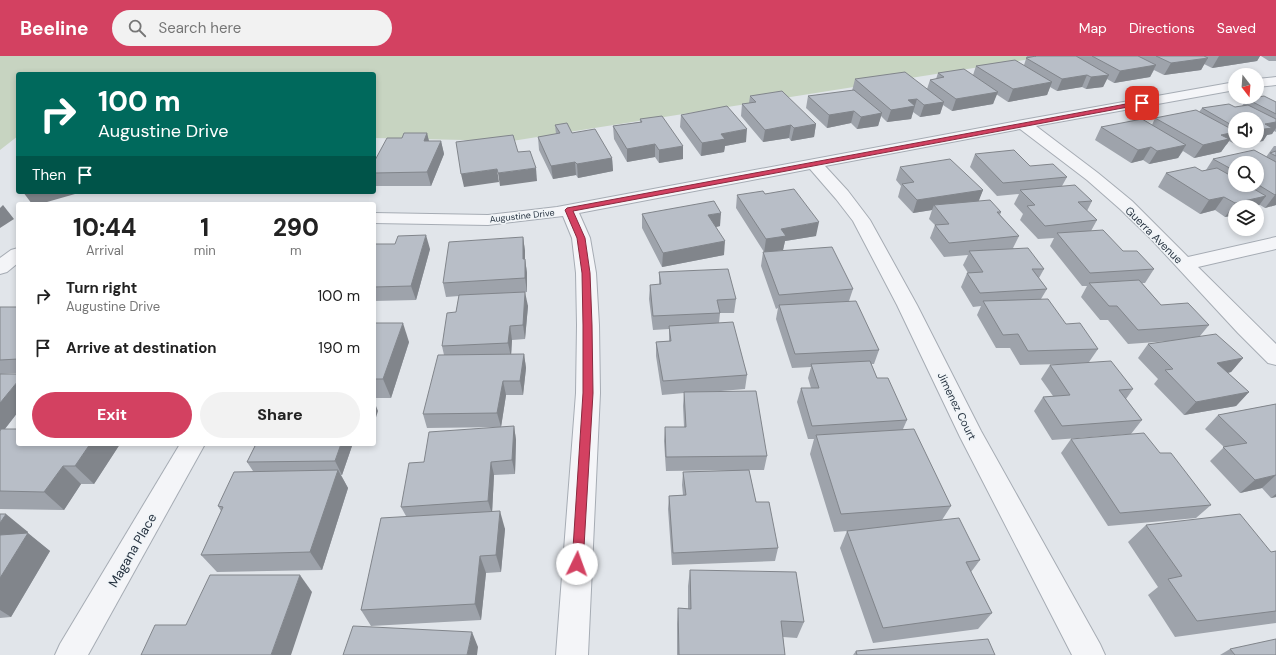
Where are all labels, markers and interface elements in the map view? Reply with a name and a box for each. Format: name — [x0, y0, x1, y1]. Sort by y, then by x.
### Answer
search box — [112, 10, 392, 46]
text: Beeline — [20, 16, 88, 41]
icon: search — [126, 17, 148, 39]
text: Search here — [158, 18, 241, 38]
text: Map — [1079, 19, 1107, 37]
text: Directions — [1129, 19, 1195, 37]
text: Saved — [1217, 19, 1256, 37]
north arrow — [1228, 68, 1264, 104]
map controls — [1228, 68, 1264, 236]
text: 100 m — [98, 83, 181, 120]
pin — [1125, 86, 1159, 120]
icon: right — [32, 88, 84, 140]
icon: arrive — [1131, 92, 1153, 114]
button: sound — [1228, 112, 1264, 148]
text: Augustine Drive — [98, 119, 228, 143]
button: search — [1228, 156, 1264, 192]
icon: arrive — [74, 164, 96, 186]
text: Then — [32, 165, 66, 185]
button: layers — [1228, 200, 1264, 236]
street label: Guerra Avenue — [1122, 203, 1186, 267]
street label: Augustine Drive — [489, 207, 555, 225]
text: 10:44 — [73, 212, 137, 243]
text: 1 — [200, 212, 209, 243]
text: 290 — [273, 212, 319, 243]
text: Arrival — [86, 242, 124, 259]
text: min — [194, 242, 216, 259]
text: m — [290, 242, 302, 259]
text: Turn right — [66, 278, 137, 298]
icon: right — [32, 285, 54, 307]
text: 100 m — [317, 286, 360, 306]
text: Augustine Drive — [66, 298, 160, 315]
icon: arrive — [32, 337, 54, 359]
text: Arrive at destination — [66, 338, 217, 358]
text: 190 m — [318, 338, 360, 358]
street label: Jimenez Court — [935, 370, 979, 442]
button: Exit — [32, 392, 192, 438]
button: Share — [200, 392, 360, 438]
street label: Magana Place — [104, 510, 160, 590]
position arrow — [556, 543, 598, 585]

